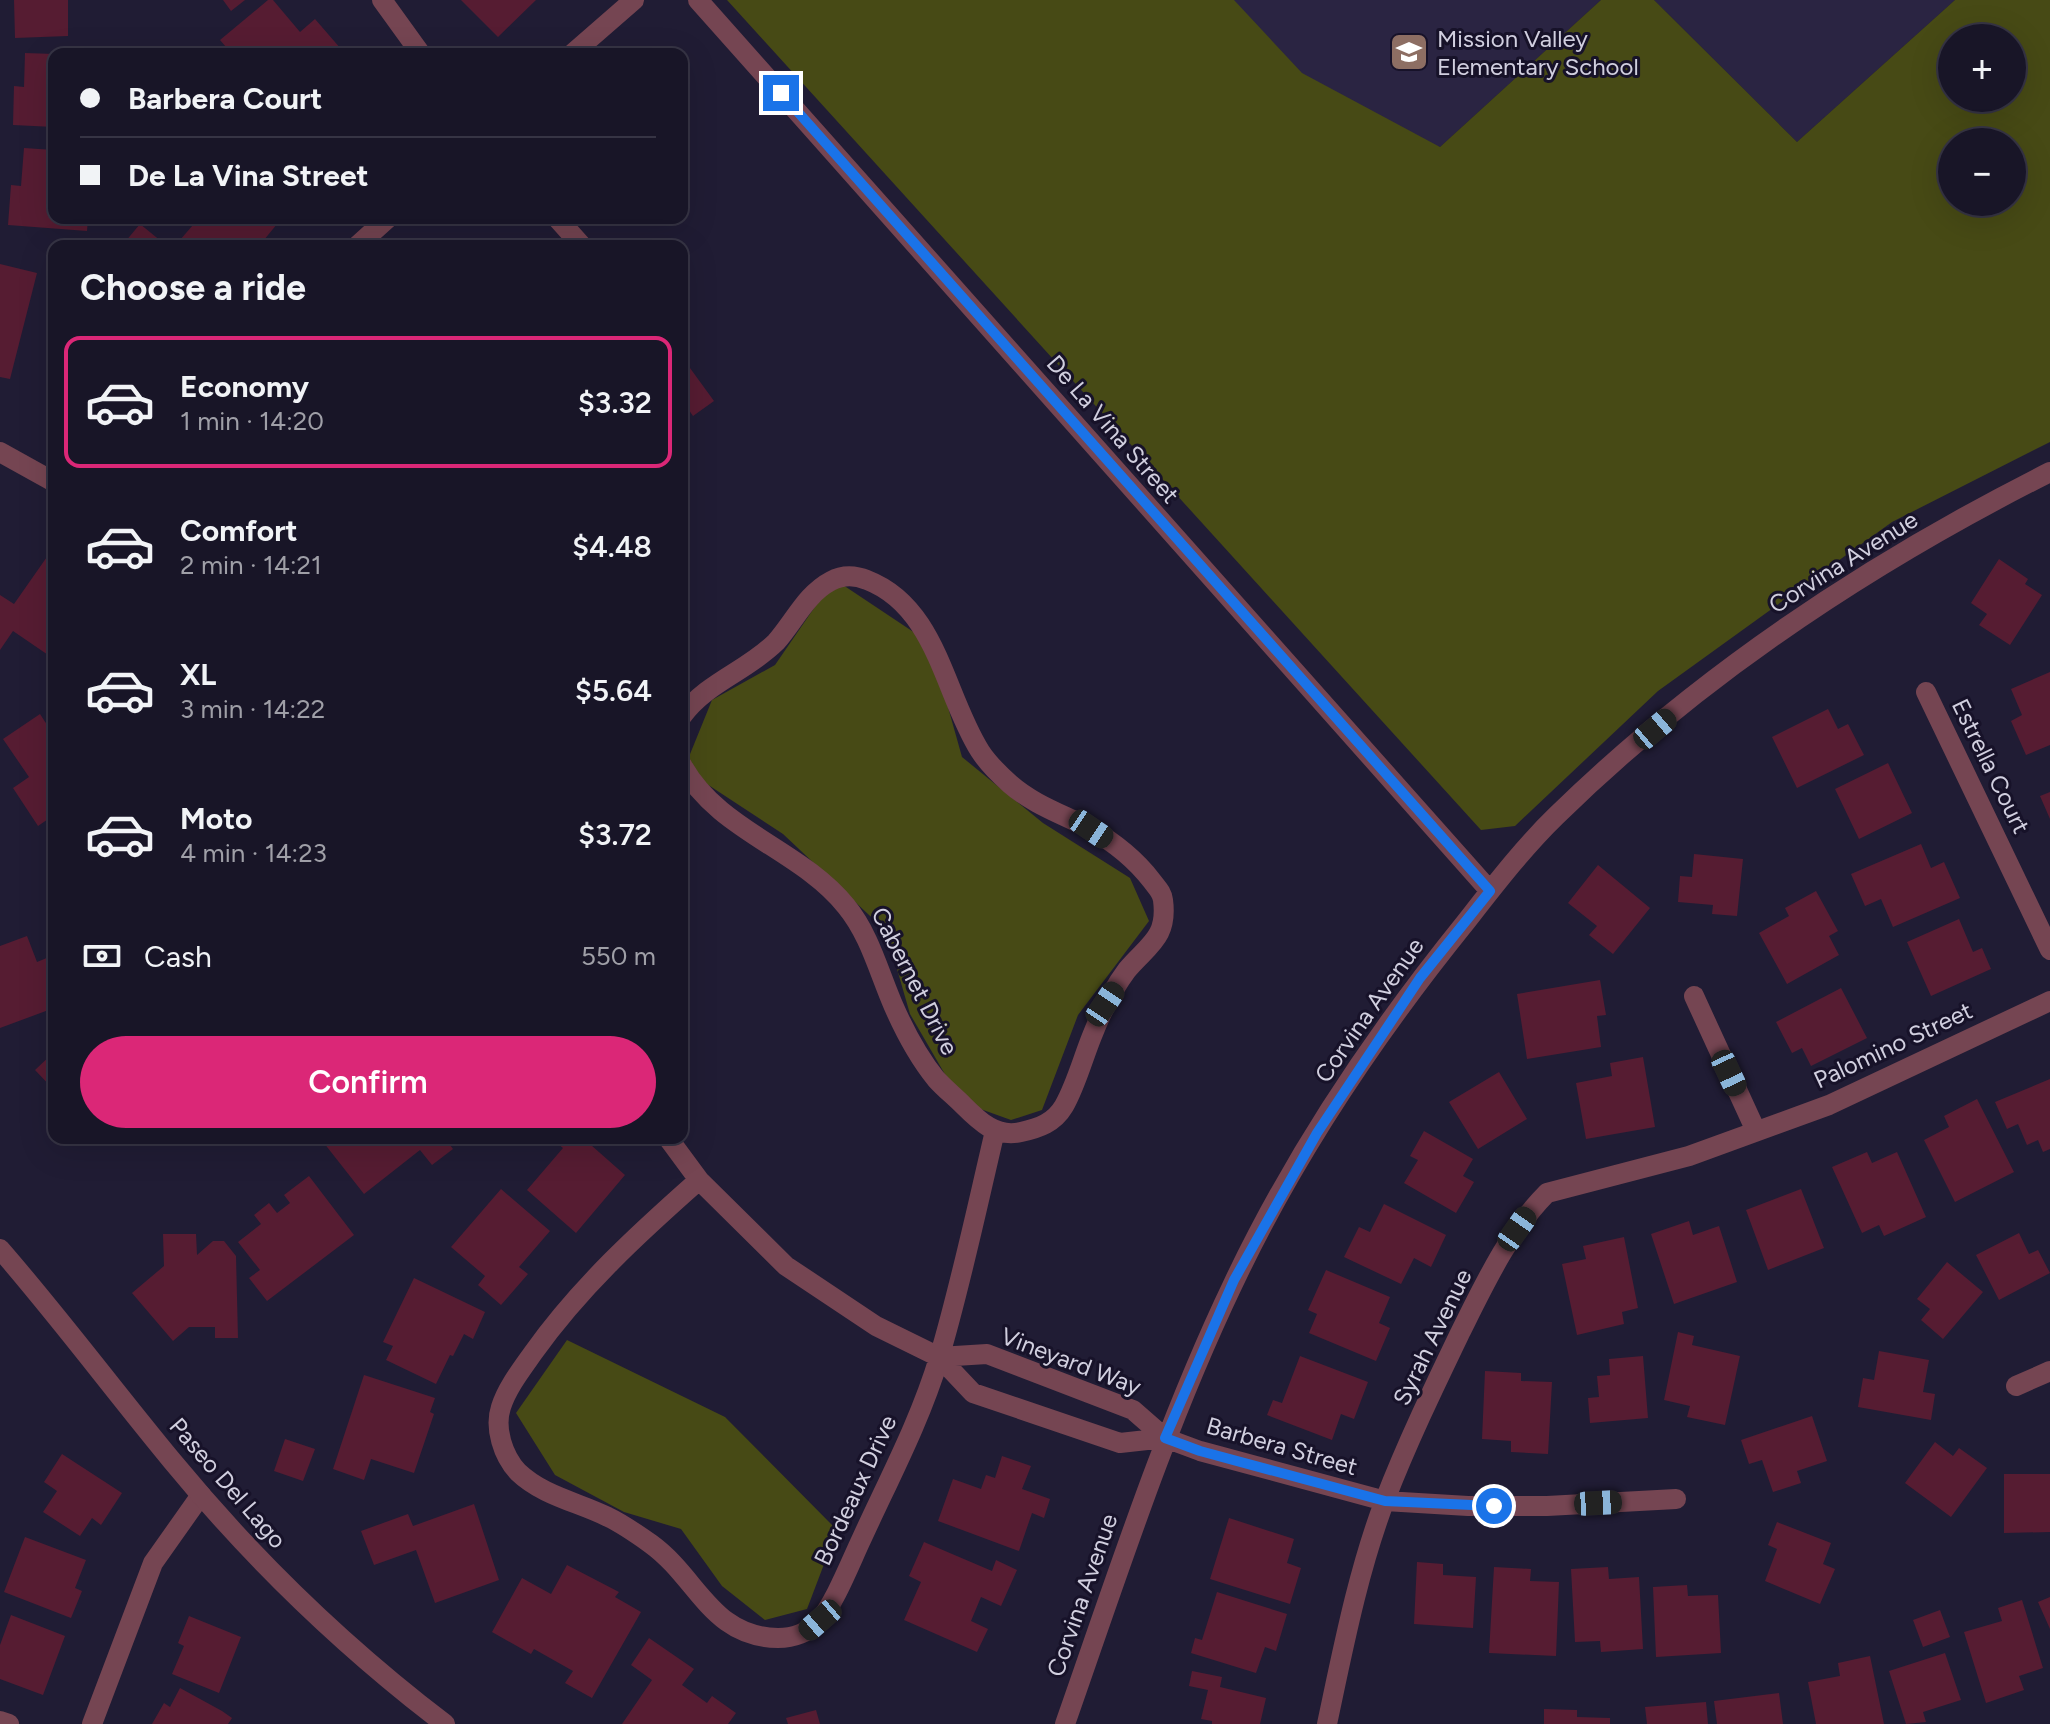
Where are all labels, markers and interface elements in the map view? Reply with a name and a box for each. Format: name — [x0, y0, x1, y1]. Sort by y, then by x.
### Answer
place label: Mission Valley Elementary School — [1437, 24, 1639, 81]
map controls — [1938, 24, 2026, 216]
button: + — [1938, 24, 2026, 112]
school or university icon: Mission Valley Elementary School — [1388, 31, 1430, 73]
route end — [763, 75, 799, 111]
text: Barbera Court — [128, 80, 322, 117]
button: − — [1938, 128, 2026, 216]
text: De La Vina Street — [128, 157, 369, 194]
text: Choose a ride — [80, 266, 306, 309]
street label: De La Vina Street — [1041, 349, 1185, 509]
icon: car — [84, 366, 156, 438]
text: Economy — [180, 368, 309, 405]
text: $3.32 — [578, 384, 652, 421]
text: 1 min · 14:20 — [180, 405, 324, 437]
street label: Corvina Avenue — [1763, 505, 1923, 619]
icon: car — [84, 510, 156, 582]
text: Comfort — [180, 512, 298, 549]
text: $4.48 — [572, 528, 652, 565]
text: 2 min · 14:21 — [180, 549, 322, 581]
icon: car — [84, 654, 156, 726]
text: XL — [180, 656, 216, 693]
text: $5.64 — [575, 672, 652, 709]
text: 3 min · 14:22 — [180, 693, 325, 725]
street label: Estrella Court — [1946, 694, 2036, 838]
car — [1629, 704, 1681, 754]
icon: car — [84, 798, 156, 870]
text: Moto — [180, 800, 252, 837]
car — [1064, 806, 1118, 852]
text: $3.72 — [578, 816, 652, 853]
text: 4 min · 14:23 — [180, 837, 327, 869]
street label: Cabernet Drive — [865, 902, 965, 1060]
street label: Corvina Avenue — [1308, 932, 1430, 1088]
icon: cash — [80, 934, 124, 978]
text: Cash — [144, 938, 212, 975]
text: 550 m — [581, 940, 656, 972]
car — [1082, 977, 1128, 1031]
street label: Palomino Street — [1809, 996, 1977, 1094]
button: Confirm — [80, 1036, 656, 1128]
car — [1708, 1046, 1750, 1100]
car — [1493, 1202, 1541, 1256]
street label: Syrah Avenue — [1386, 1264, 1478, 1410]
street label: Vineyard Way — [997, 1321, 1146, 1401]
street label: Bordeaux Drive — [808, 1410, 902, 1570]
street label: Barbera Street — [1203, 1411, 1361, 1481]
street label: Paseo Del Lago — [163, 1412, 293, 1554]
route start — [1476, 1488, 1512, 1524]
car — [1573, 1490, 1623, 1516]
street label: Corvina Avenue — [1041, 1510, 1123, 1680]
car — [794, 1595, 846, 1645]

